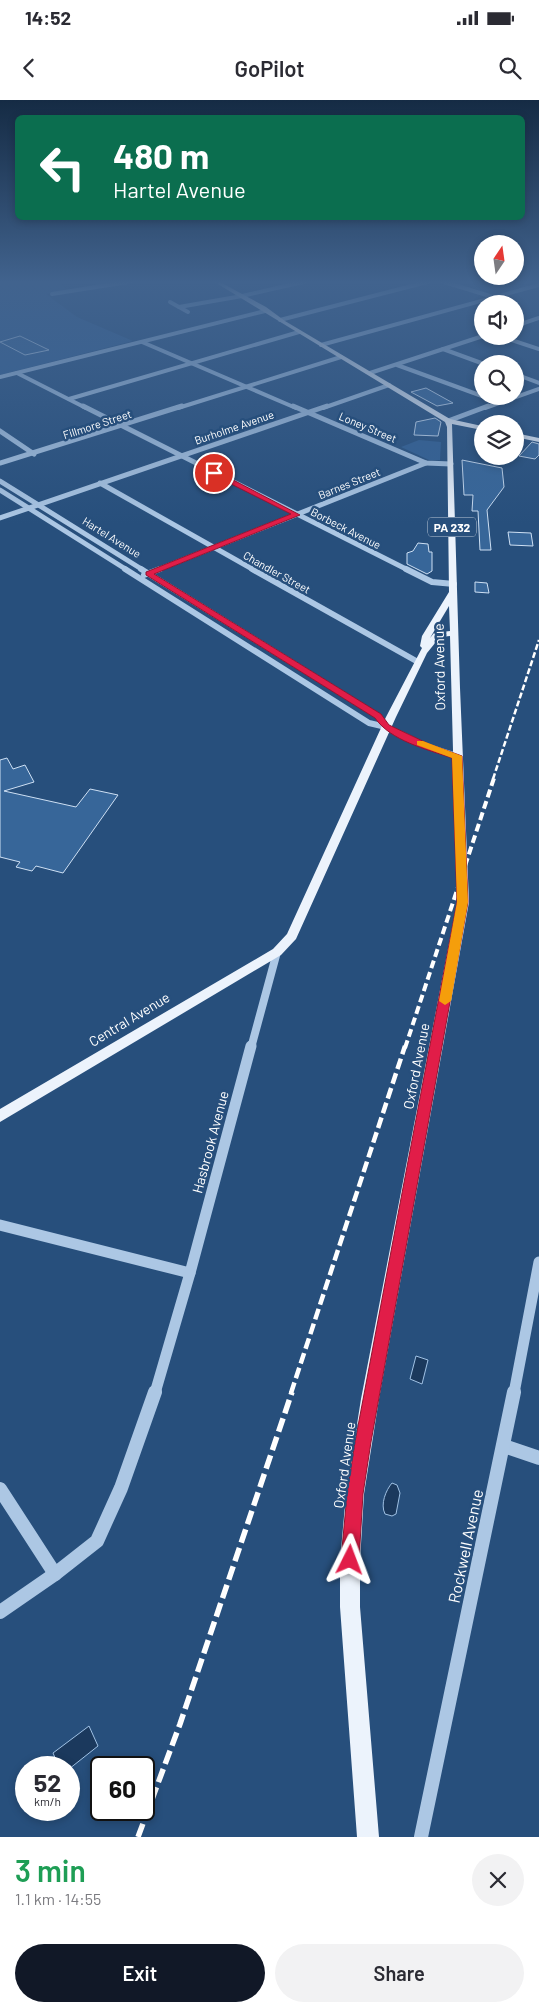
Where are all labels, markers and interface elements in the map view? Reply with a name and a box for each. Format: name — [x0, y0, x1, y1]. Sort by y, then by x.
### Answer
text: 14:52 — [25, 6, 71, 29]
icon: back — [15, 54, 43, 82]
icon: search — [496, 54, 524, 82]
text: GoPilot — [235, 55, 304, 81]
text: 480 m — [113, 134, 209, 176]
icon: left — [30, 135, 95, 200]
text: Hartel Avenue — [113, 176, 246, 202]
north arrow — [474, 235, 524, 285]
map controls — [474, 235, 524, 465]
button: sound — [474, 295, 524, 345]
button: search — [474, 355, 524, 405]
street label: Fillmore Street — [61, 407, 133, 441]
street label: Burholme Avenue — [193, 407, 276, 447]
street label: Loney Street — [337, 409, 399, 445]
button: layers — [474, 415, 524, 465]
pin — [193, 452, 235, 494]
icon: arrive — [200, 459, 228, 487]
street label: Barnes Street — [316, 465, 382, 501]
street label: Borbeck Avenue — [309, 505, 383, 551]
street label: Hartel Avenue — [80, 514, 144, 560]
road number: PA 232 — [428, 518, 476, 537]
street label: Chandler Street — [241, 548, 313, 596]
street label: Oxford Avenue — [430, 623, 448, 711]
street label: Central Avenue — [85, 988, 173, 1050]
street label: Oxford Avenue — [399, 1022, 433, 1110]
street label: Hasbrook Avenue — [188, 1089, 232, 1195]
street label: Oxford Avenue — [330, 1421, 358, 1509]
street label: Rockwell Avenue — [444, 1487, 486, 1605]
position arrow — [323, 1533, 375, 1585]
speed limit sign: 60 — [90, 1756, 155, 1821]
text: 52 — [34, 1767, 61, 1797]
text: km/h — [34, 1794, 61, 1808]
text: 3 min — [15, 1852, 86, 1888]
button: close — [472, 1854, 524, 1906]
text: 1.1 km · 14:55 — [15, 1889, 101, 1908]
button: Exit — [15, 1944, 265, 2002]
button: Share — [275, 1944, 524, 2002]

